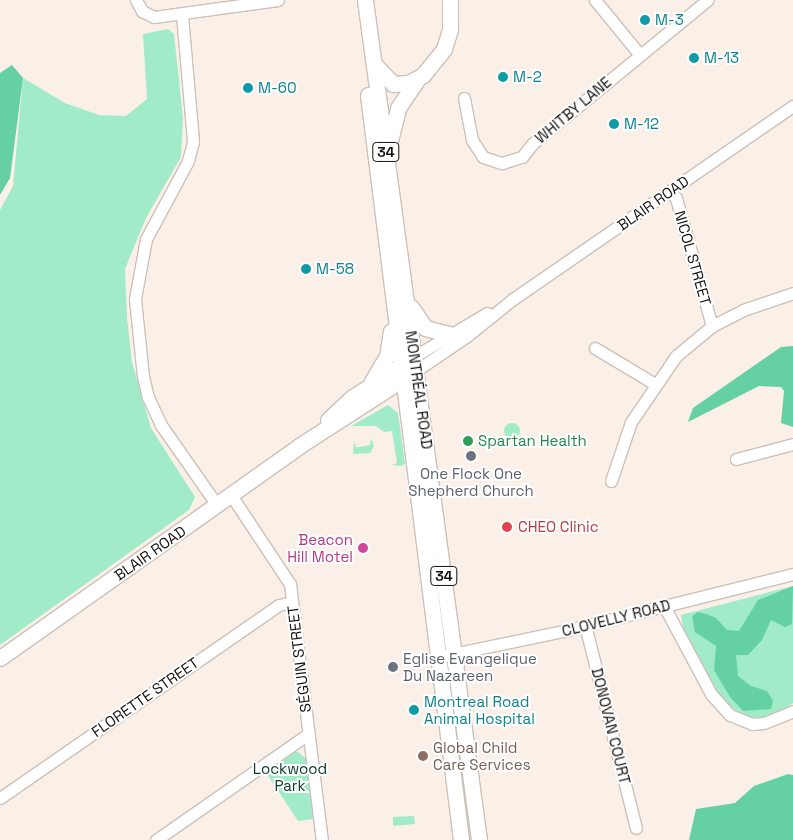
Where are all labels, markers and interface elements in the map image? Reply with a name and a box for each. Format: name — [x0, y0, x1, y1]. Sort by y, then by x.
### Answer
place label: M-3 — [655, 11, 684, 29]
marker: M-3 — [639, 14, 651, 26]
place label: M-13 — [704, 49, 739, 67]
marker: M-13 — [688, 52, 700, 64]
place label: M-2 — [513, 68, 542, 86]
marker: M-2 — [497, 71, 509, 83]
street label: WHITBY LANE — [531, 73, 615, 147]
place label: M-60 — [258, 79, 297, 97]
marker: M-60 — [242, 82, 254, 94]
place label: M-12 — [624, 115, 659, 133]
marker: M-12 — [608, 118, 620, 130]
road number: 34 — [372, 140, 400, 163]
street label: BLAIR ROAD — [614, 172, 692, 234]
street label: NICOL STREET — [671, 208, 715, 308]
place label: M-58 — [316, 260, 354, 278]
marker: M-58 — [300, 263, 312, 275]
street label: MONTRÉAL ROAD — [402, 329, 436, 451]
place label: Spartan Health — [478, 432, 587, 450]
marker: Spartan Health — [462, 435, 474, 447]
marker: One Flock One Shepherd Church — [465, 450, 477, 462]
place label: One Flock One Shepherd Church — [408, 464, 534, 499]
place label: CHEO Clinic — [518, 518, 599, 536]
marker: CHEO Clinic — [500, 520, 514, 534]
street label: BLAIR ROAD — [111, 522, 189, 584]
place label: Beacon Hill Motel — [287, 530, 353, 565]
marker: Beacon Hill Motel — [357, 542, 369, 554]
road number: 34 — [430, 564, 458, 588]
street label: CLOVELLY ROAD — [560, 596, 672, 640]
street label: SÉGUIN STREET — [284, 604, 314, 714]
place label: Eglise Evangelique Du Nazareen — [403, 649, 537, 684]
street label: FLORETTE STREET — [88, 653, 202, 741]
marker: Eglise Evangelique Du Nazareen — [387, 661, 399, 673]
street label: DONOVAN COURT — [588, 666, 634, 786]
place label: Montreal Road Animal Hospital — [424, 692, 535, 727]
marker: Montreal Road Animal Hospital — [408, 704, 420, 716]
place label: Global Child Care Services — [433, 738, 531, 773]
marker: Global Child Care Services — [417, 750, 429, 762]
park label: Lockwood Park — [253, 759, 327, 794]

